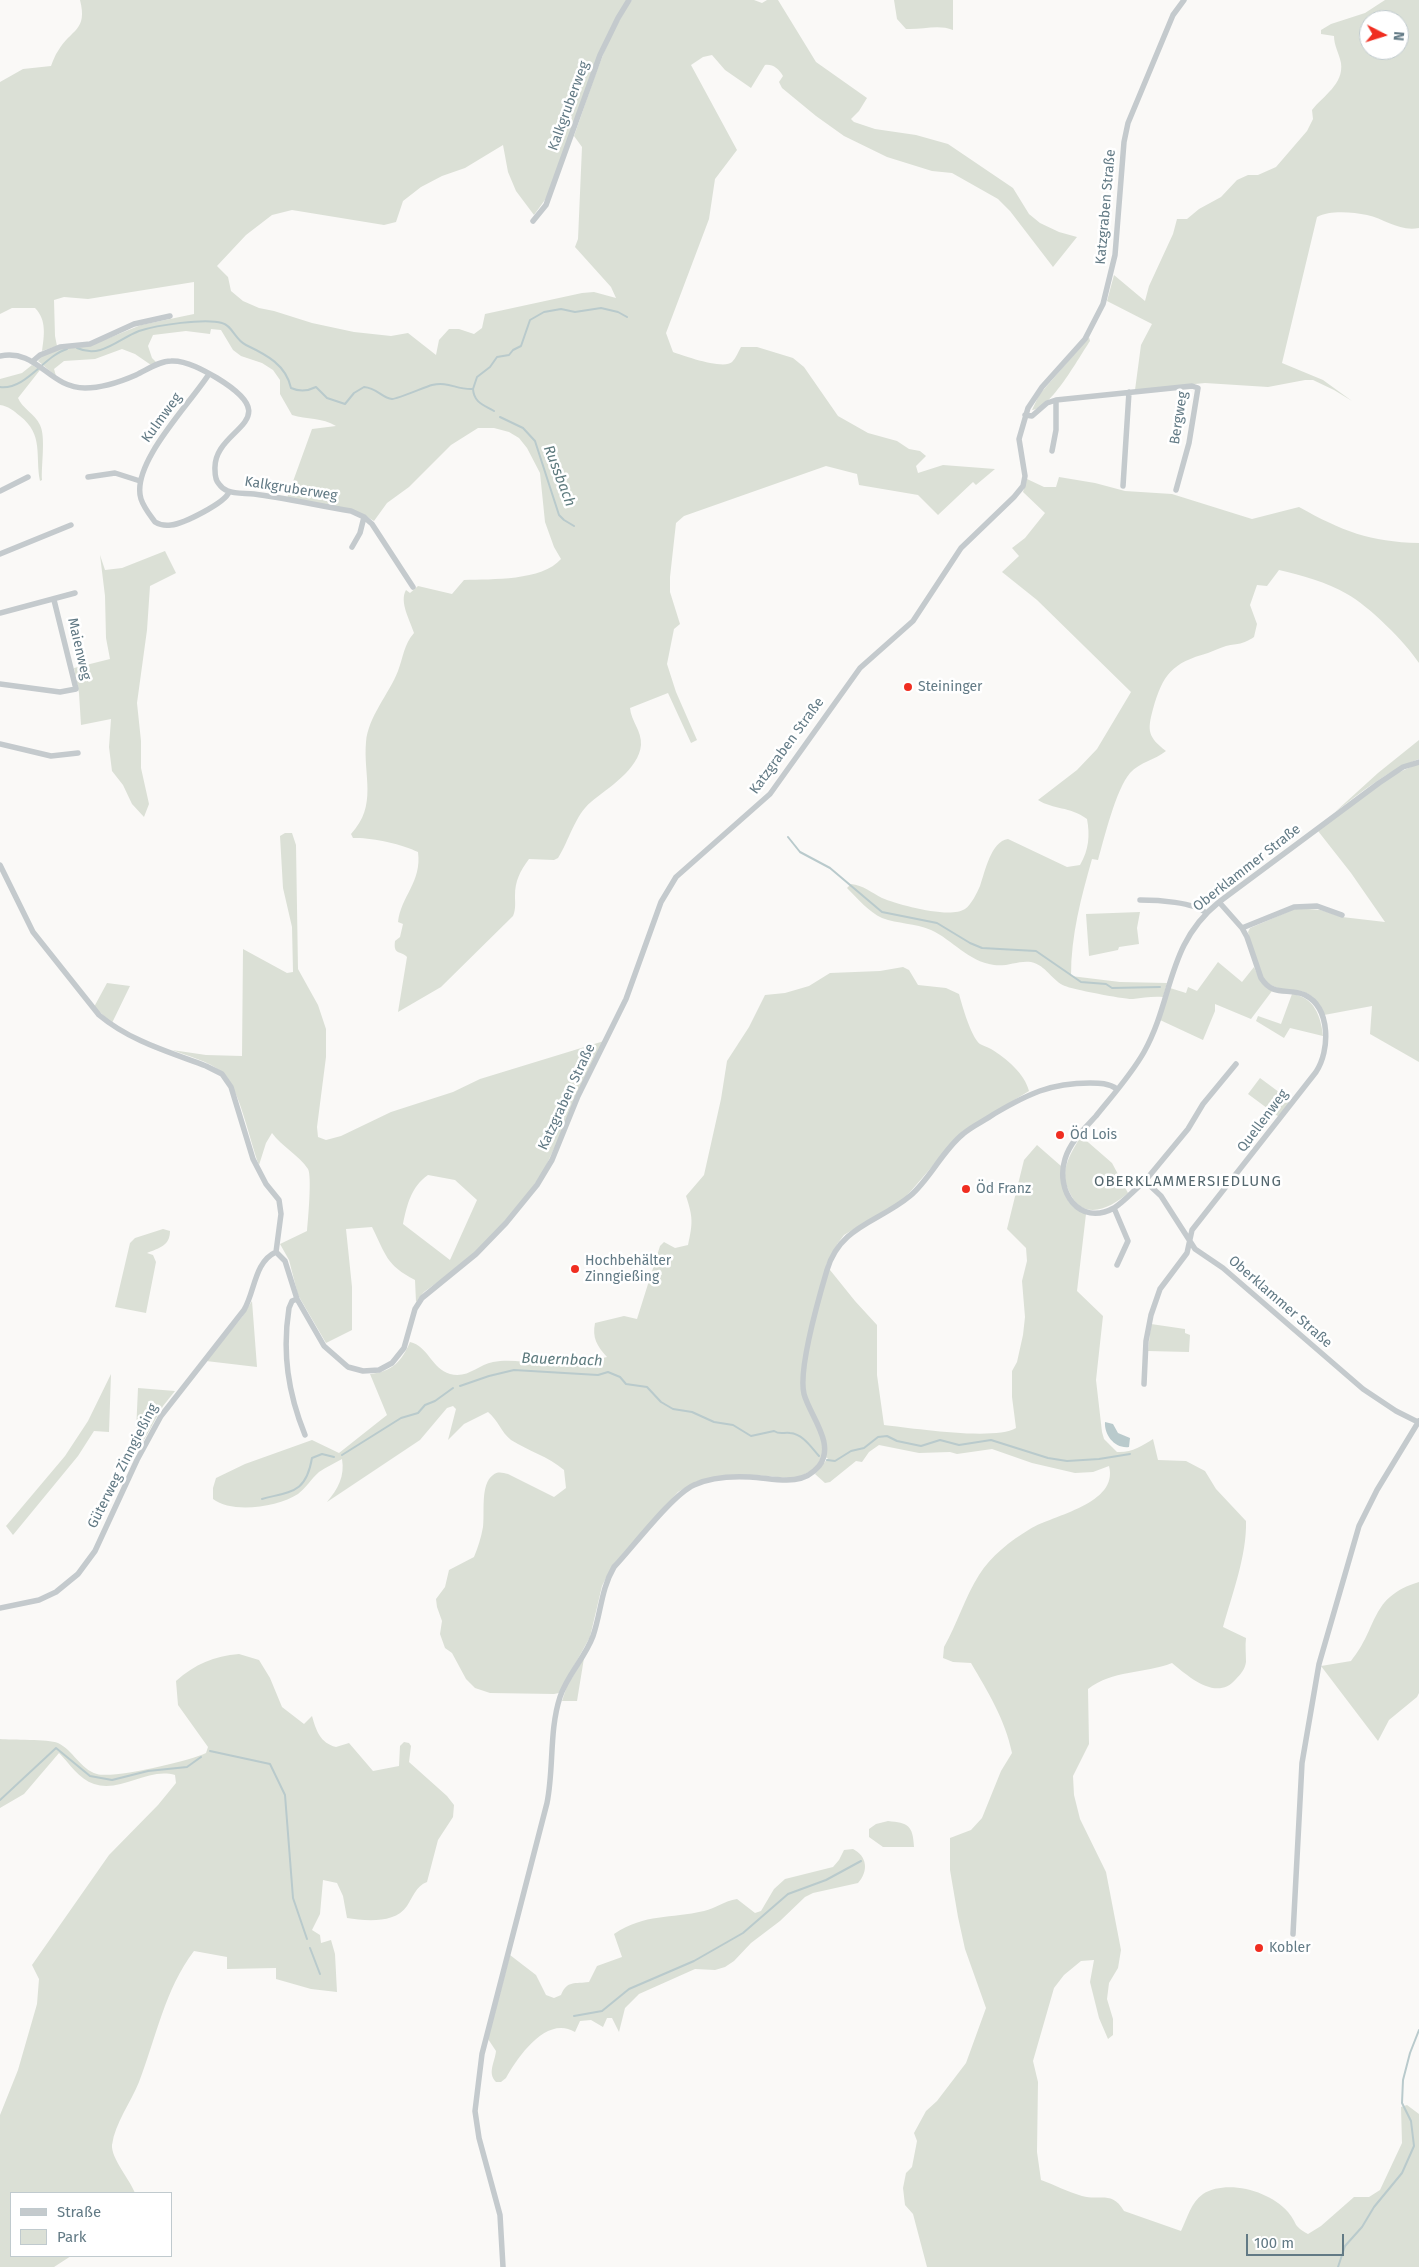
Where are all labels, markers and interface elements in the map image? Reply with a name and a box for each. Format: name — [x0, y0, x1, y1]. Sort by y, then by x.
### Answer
north arrow — [1359, 10, 1409, 60]
text: N — [1390, 31, 1407, 42]
street label: Kalkgruberweg — [545, 59, 593, 153]
street label: Katzgraben Straße — [1093, 149, 1119, 265]
street label: Kulmweg — [138, 390, 186, 446]
street label: Bergweg — [1167, 390, 1191, 446]
water label: Russbach — [539, 443, 579, 509]
street label: Kalkgruberweg — [243, 473, 339, 505]
street label: Maienweg — [64, 616, 94, 682]
place label: Steininger — [918, 679, 982, 695]
marker: Steininger — [902, 681, 914, 693]
street label: Katzgraben Straße — [746, 694, 828, 798]
street label: Oberklammer Straße — [1190, 821, 1304, 915]
street label: Katzgraben Straße — [535, 1041, 599, 1153]
street label: Quellenweg — [1234, 1086, 1292, 1156]
place label: Öd Lois — [1070, 1127, 1117, 1143]
marker: Öd Lois — [1054, 1129, 1066, 1141]
district label: OBERKLAMMERSIEDLUNG — [1092, 1173, 1284, 1191]
place label: Öd Franz — [976, 1181, 1031, 1197]
marker: Öd Franz — [960, 1183, 972, 1195]
street label: Oberklammer Straße — [1225, 1252, 1335, 1352]
place label: Hochbehälter Zinngießing — [585, 1253, 671, 1285]
marker: Hochbehälter Zinngießing — [569, 1263, 581, 1275]
water label: Bauernbach — [521, 1350, 603, 1370]
street label: Güterweg Zinngießing — [84, 1401, 162, 1531]
place label: Kobler — [1269, 1940, 1311, 1956]
marker: Kobler — [1253, 1942, 1265, 1954]
legend — [10, 2192, 172, 2257]
text: Straße — [57, 2203, 101, 2221]
scale bar — [1249, 2224, 1346, 2256]
text: Park — [57, 2228, 87, 2246]
text: 100 m — [1254, 2234, 1294, 2252]

